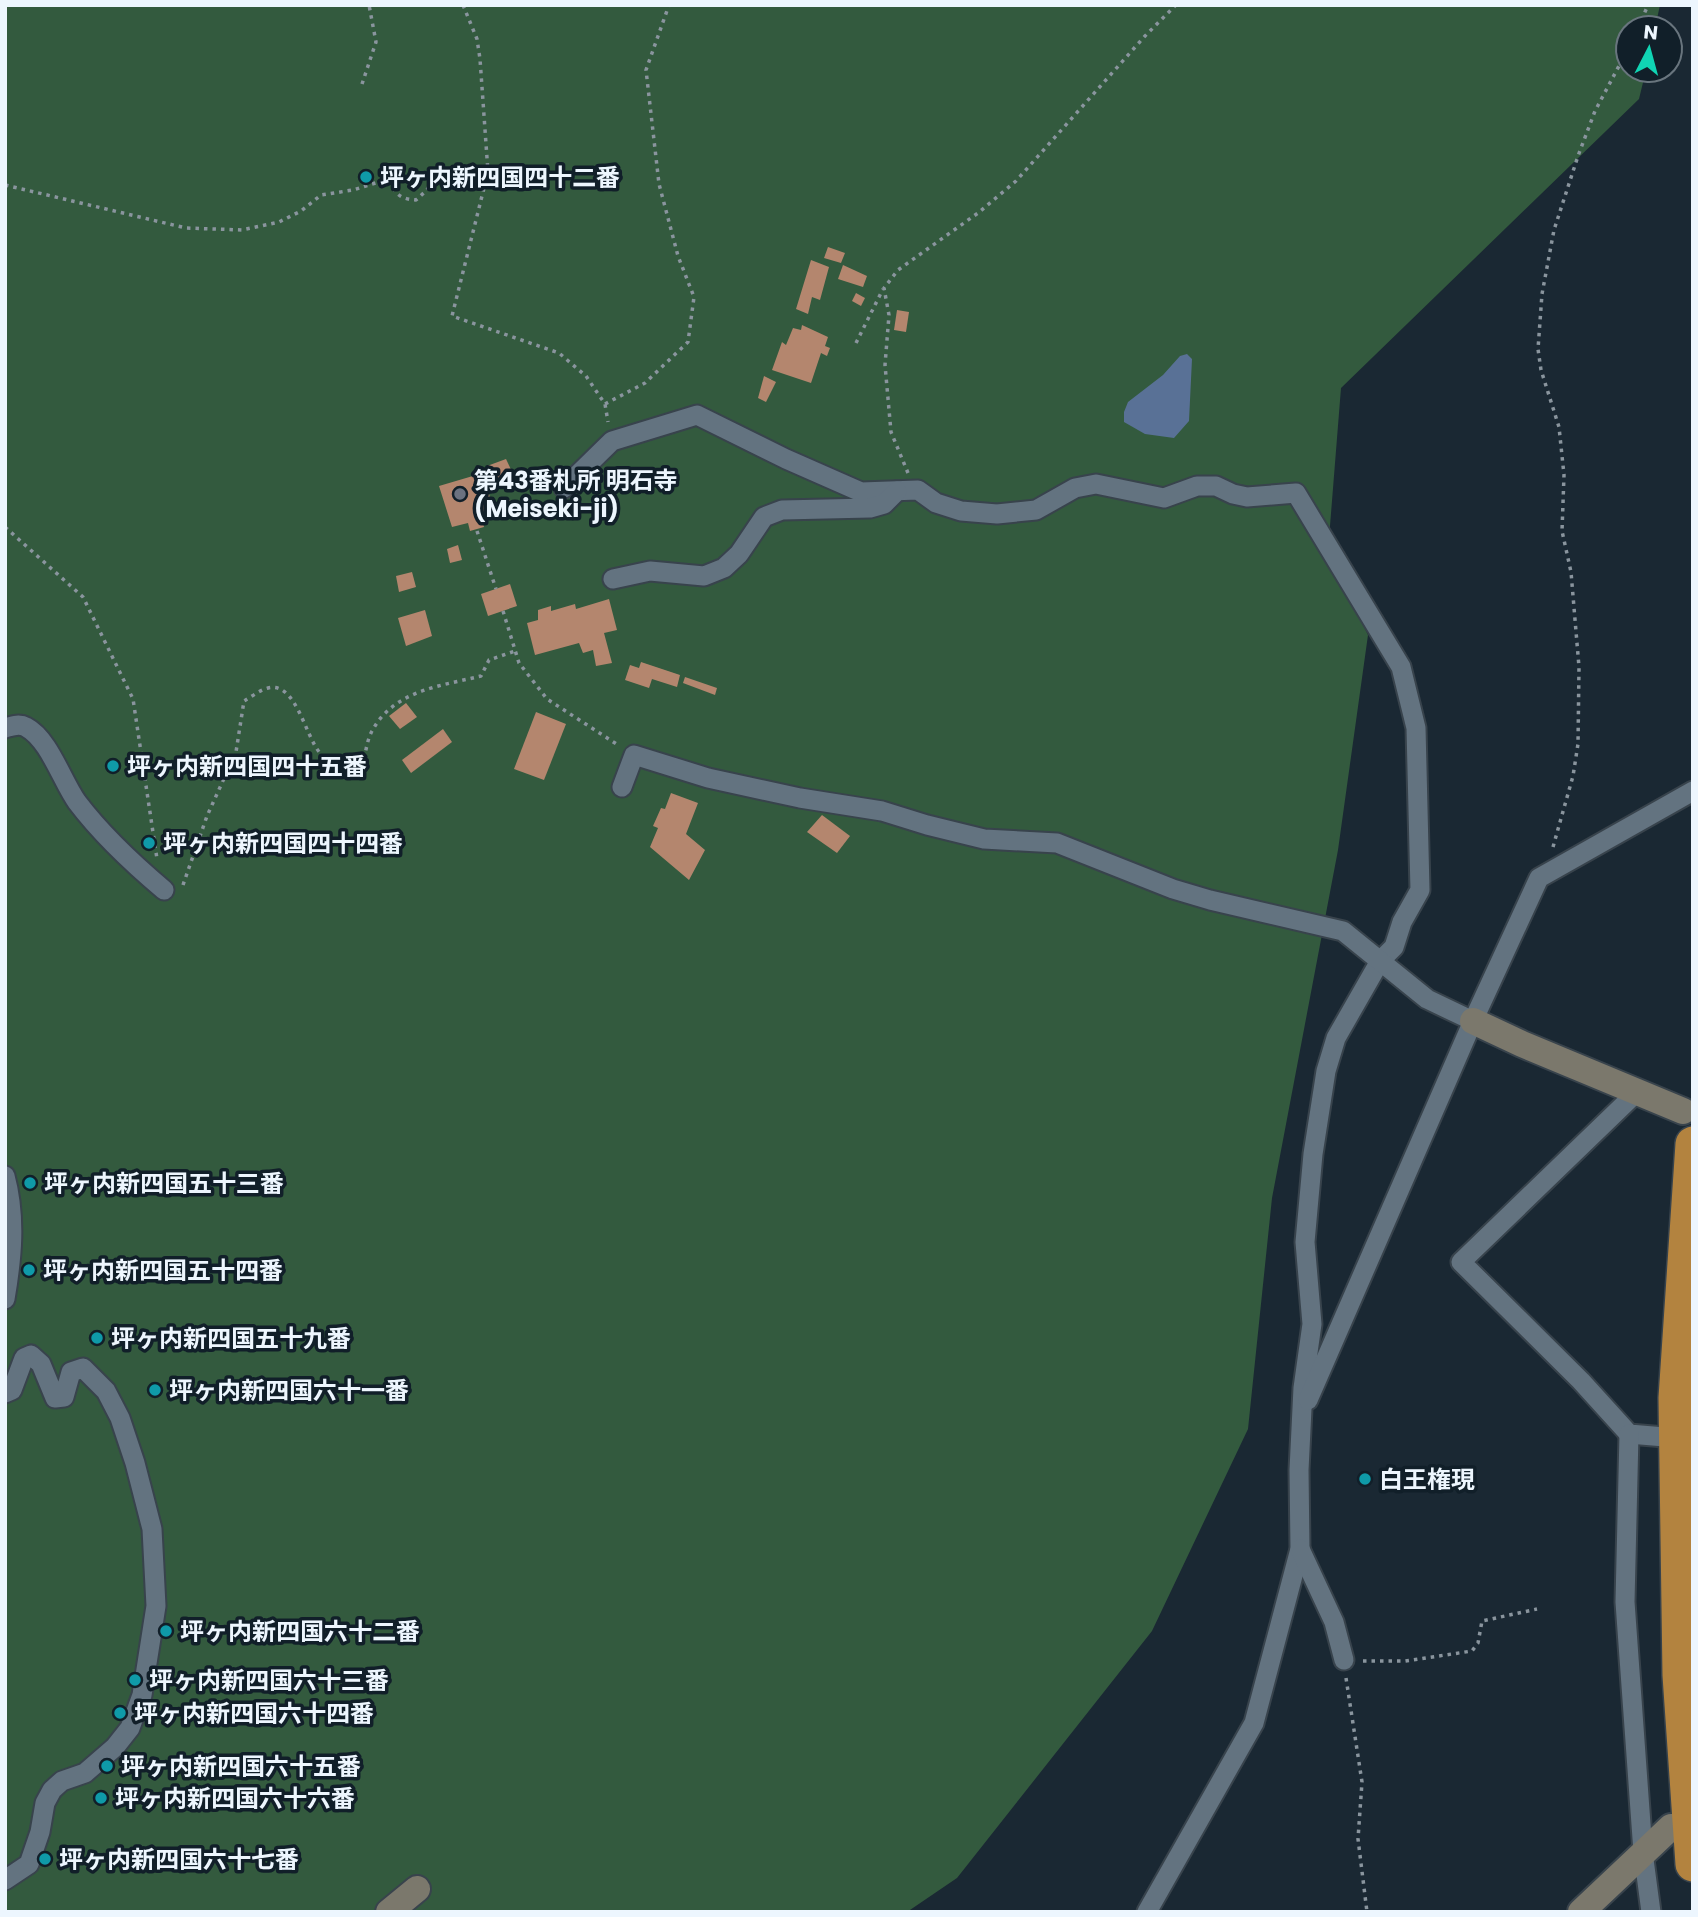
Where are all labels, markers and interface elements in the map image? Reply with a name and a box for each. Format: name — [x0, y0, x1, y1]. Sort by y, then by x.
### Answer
north arrow — [1614, 14, 1684, 84]
text: N — [1642, 18, 1659, 47]
place label: 坪ヶ内新四国四十二番 — [380, 161, 620, 194]
marker: 坪ヶ内新四国四十二番 — [358, 169, 374, 185]
place label: 第43番札所 明石寺 (Meiseki-ji) — [474, 464, 678, 525]
marker: 第43番札所 明石寺 (Meiseki-ji) — [452, 486, 468, 502]
place label: 坪ヶ内新四国四十五番 — [127, 750, 367, 783]
marker: 坪ヶ内新四国四十五番 — [105, 758, 121, 774]
place label: 坪ヶ内新四国四十四番 — [163, 827, 403, 860]
marker: 坪ヶ内新四国四十四番 — [141, 835, 157, 851]
place label: 坪ヶ内新四国五十三番 — [44, 1167, 284, 1200]
marker: 坪ヶ内新四国五十三番 — [22, 1175, 38, 1191]
place label: 坪ヶ内新四国五十四番 — [43, 1254, 283, 1287]
marker: 坪ヶ内新四国五十四番 — [21, 1262, 37, 1278]
place label: 坪ヶ内新四国五十九番 — [111, 1322, 351, 1355]
marker: 坪ヶ内新四国五十九番 — [89, 1330, 105, 1346]
place label: 坪ヶ内新四国六十一番 — [169, 1374, 409, 1407]
marker: 坪ヶ内新四国六十一番 — [147, 1382, 163, 1398]
place label: 白王権現 — [1379, 1463, 1475, 1496]
marker: 白王権現 — [1357, 1471, 1373, 1487]
place label: 坪ヶ内新四国六十二番 — [180, 1615, 420, 1648]
marker: 坪ヶ内新四国六十二番 — [158, 1623, 174, 1639]
place label: 坪ヶ内新四国六十三番 — [149, 1664, 389, 1697]
marker: 坪ヶ内新四国六十三番 — [127, 1672, 143, 1688]
place label: 坪ヶ内新四国六十四番 — [134, 1697, 374, 1730]
marker: 坪ヶ内新四国六十四番 — [112, 1705, 128, 1721]
place label: 坪ヶ内新四国六十五番 — [121, 1750, 361, 1783]
marker: 坪ヶ内新四国六十五番 — [99, 1758, 115, 1774]
place label: 坪ヶ内新四国六十六番 — [115, 1782, 355, 1815]
marker: 坪ヶ内新四国六十六番 — [93, 1790, 109, 1806]
place label: 坪ヶ内新四国六十七番 — [59, 1843, 299, 1876]
marker: 坪ヶ内新四国六十七番 — [37, 1851, 53, 1867]

